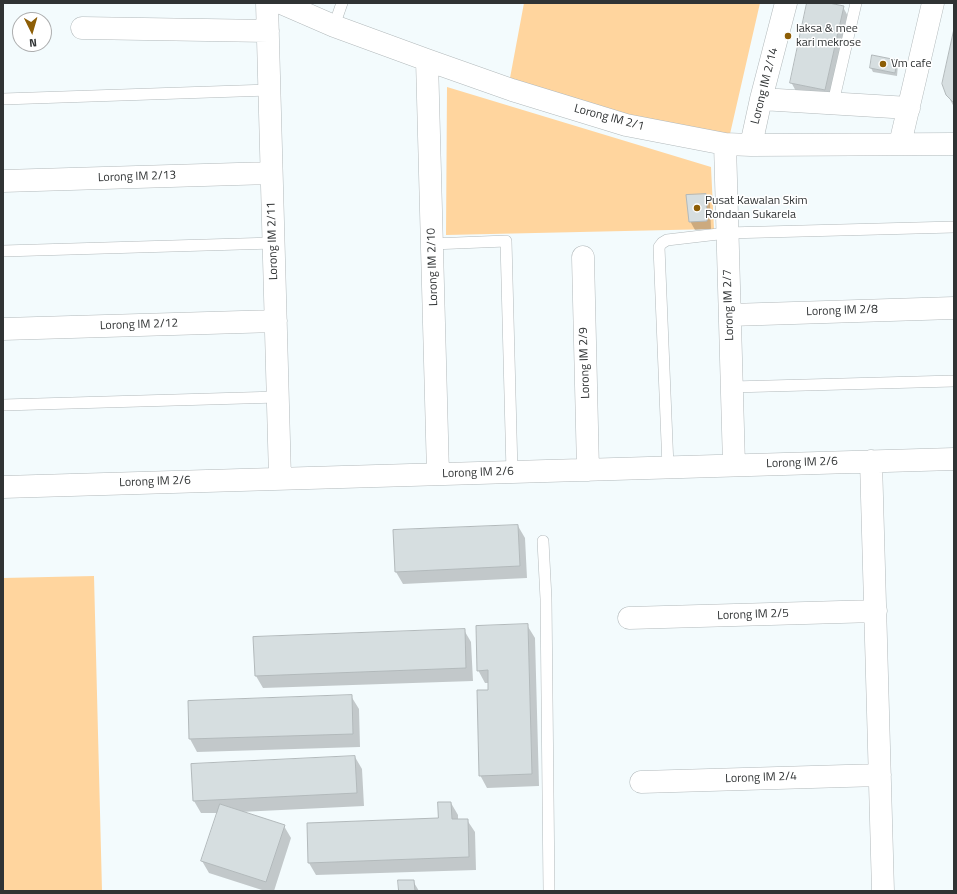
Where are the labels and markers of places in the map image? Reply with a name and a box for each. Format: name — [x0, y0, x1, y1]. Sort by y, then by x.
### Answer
place label: laksa & mee kari mekrose — [796, 22, 861, 50]
marker: laksa & mee kari mekrose — [783, 31, 793, 41]
place label: Vm cafe — [891, 57, 932, 71]
marker: Vm cafe — [878, 59, 888, 69]
place label: Pusat Kawalan Skim Rondaan Sukarela — [705, 194, 808, 222]
marker: Pusat Kawalan Skim Rondaan Sukarela — [692, 203, 702, 213]

